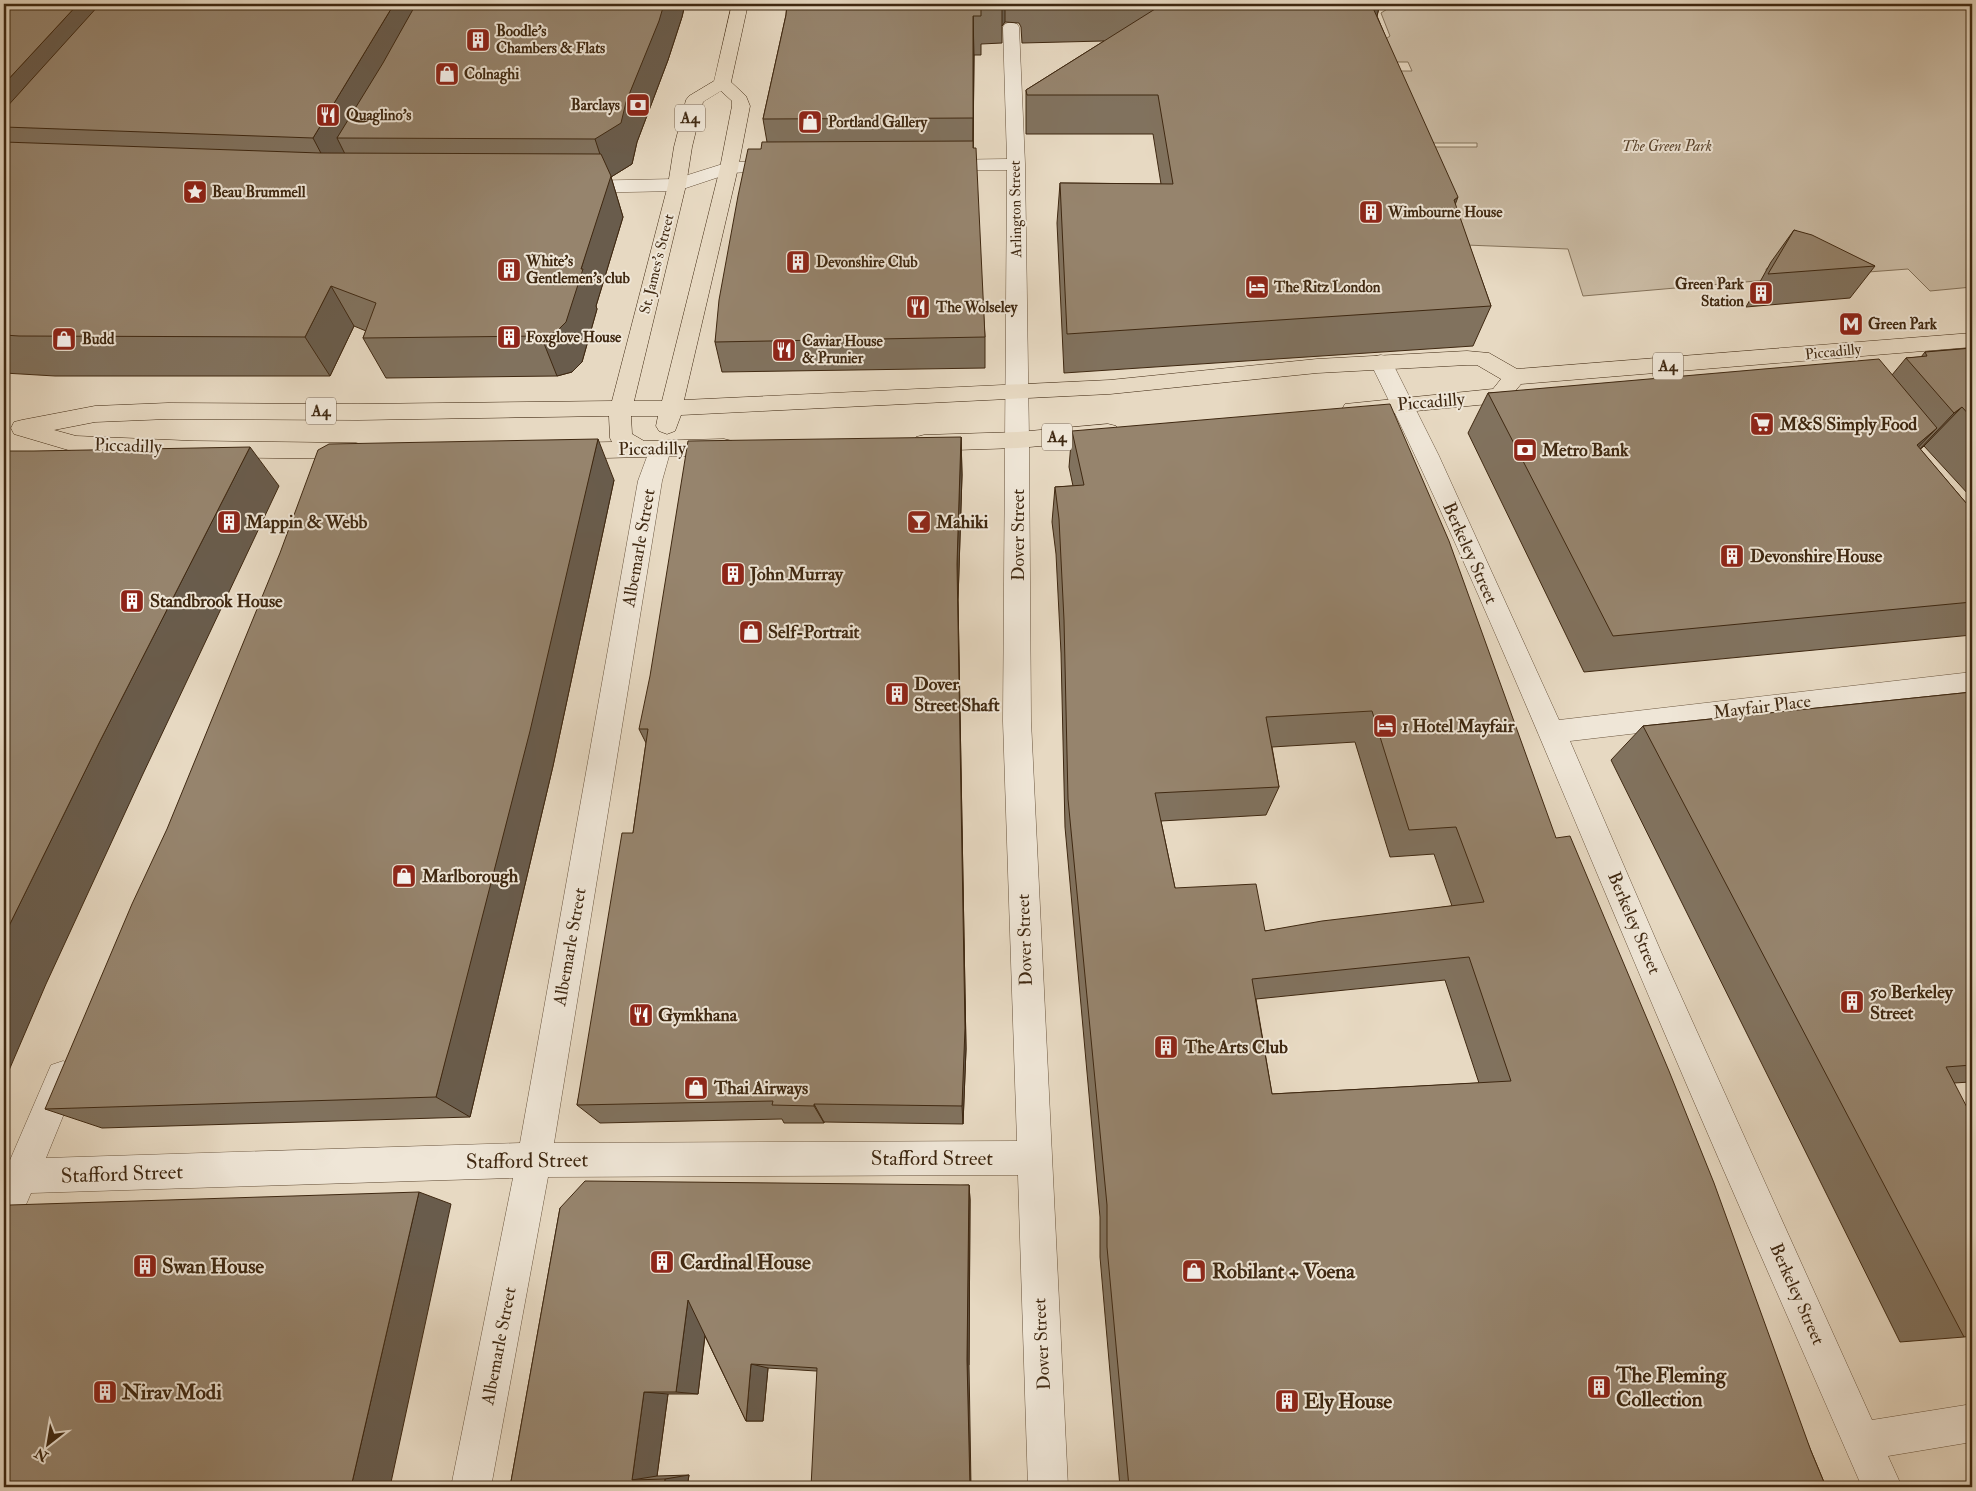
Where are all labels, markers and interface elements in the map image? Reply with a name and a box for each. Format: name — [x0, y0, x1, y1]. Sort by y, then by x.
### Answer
place label: Boodle's Chambers & Flats — [496, 22, 605, 58]
building icon: Boodle's Chambers & Flats — [465, 27, 491, 53]
shop icon: Colnaghi — [434, 61, 460, 87]
place label: Colnaghi — [464, 65, 519, 85]
bank icon: Barclays — [625, 92, 651, 118]
place label: Barclays — [571, 96, 620, 116]
restaurant icon: Quaglino's — [315, 102, 341, 128]
road number: A4 — [675, 105, 705, 132]
place label: Quaglino's — [346, 106, 411, 126]
shop icon: Portland Gallery — [797, 109, 823, 135]
place label: Portland Gallery — [828, 113, 929, 133]
park label: The Green Park — [1622, 137, 1712, 156]
street label: Arlington Street — [1006, 160, 1026, 259]
place icon: Beau Brummell — [182, 179, 208, 205]
place label: Beau Brummell — [212, 183, 306, 202]
building icon: Wimbourne House — [1358, 199, 1384, 225]
place label: Wimbourne House — [1387, 203, 1503, 222]
street label: St. James's Street — [635, 212, 680, 316]
building icon: Devonshire Club — [785, 249, 811, 275]
place label: White's Gentlemen's club — [525, 252, 630, 288]
place label: Devonshire Club — [816, 253, 918, 272]
building icon: White's Gentlemen's club — [496, 257, 522, 283]
hotel icon: The Ritz London — [1244, 274, 1270, 300]
place label: Green Park Station — [1675, 275, 1745, 311]
place label: The Ritz London — [1273, 278, 1381, 297]
building icon: Green Park Station — [1748, 280, 1774, 306]
restaurant icon: The Wolseley — [905, 294, 931, 320]
place label: The Wolseley — [935, 298, 1019, 318]
metro station icon: Green Park — [1838, 311, 1864, 337]
place label: Green Park — [1868, 315, 1938, 334]
building icon: Foxglove House — [496, 324, 522, 350]
shop icon: Budd — [51, 326, 77, 352]
place label: Foxglove House — [526, 328, 622, 348]
place label: Budd — [82, 330, 115, 349]
place label: Caviar House & Prunier — [802, 332, 883, 368]
restaurant icon: Caviar House & Prunier — [771, 337, 797, 363]
street label: Piccadilly — [1804, 340, 1862, 364]
road number: A4 — [1653, 352, 1683, 380]
street label: Piccadilly — [1396, 387, 1467, 416]
road number: A4 — [306, 398, 336, 424]
supermarket icon: M&S Simply Food — [1749, 411, 1775, 437]
place label: M&S Simply Food — [1779, 413, 1917, 436]
road number: A4 — [1042, 424, 1072, 451]
street label: Piccadilly — [94, 433, 163, 459]
street label: Piccadilly — [618, 437, 687, 461]
bank icon: Metro Bank — [1512, 437, 1538, 463]
place label: Metro Bank — [1541, 439, 1629, 462]
street label: Albemarle Street — [617, 487, 661, 610]
street label: Dover Street — [1007, 489, 1030, 581]
street label: Berkeley Street — [1437, 499, 1503, 608]
building icon: Mappin & Webb — [216, 509, 242, 535]
bar icon: Mahiki — [906, 509, 932, 535]
place label: Mappin & Webb — [245, 511, 368, 534]
place label: Mahiki — [935, 511, 989, 534]
building icon: Devonshire House — [1719, 543, 1745, 569]
place label: Devonshire House — [1750, 545, 1883, 568]
building icon: John Murray — [720, 561, 746, 587]
place label: John Murray — [749, 563, 844, 586]
building icon: Standbrook House — [119, 588, 145, 614]
place label: Standbrook House — [150, 590, 283, 613]
shop icon: Self-Portrait — [738, 619, 764, 645]
place label: Self-Portrait — [768, 621, 860, 644]
place label: Dover Street Shaft — [914, 673, 1000, 717]
building icon: Dover Street Shaft — [884, 681, 910, 707]
street label: Mayfair Place — [1712, 690, 1813, 724]
hotel icon: 1 Hotel Mayfair — [1372, 713, 1398, 739]
place label: 1 Hotel Mayfair — [1402, 715, 1515, 738]
shop icon: Marlborough — [391, 863, 417, 889]
place label: Marlborough — [421, 865, 519, 888]
street label: Berkeley Street — [1602, 868, 1666, 978]
street label: Albemarle Street — [548, 886, 592, 1009]
street label: Dover Street — [1012, 893, 1038, 986]
place label: 50 Berkeley Street — [1870, 981, 1954, 1025]
building icon: 50 Berkeley Street — [1839, 989, 1865, 1015]
restaurant icon: Gymkhana — [628, 1002, 654, 1028]
place label: Gymkhana — [658, 1004, 738, 1027]
building icon: The Arts Club — [1153, 1034, 1179, 1060]
place label: The Arts Club — [1183, 1036, 1288, 1059]
shop icon: Thai Airways — [683, 1075, 709, 1101]
place label: Thai Airways — [713, 1077, 808, 1100]
street label: Stafford Street — [871, 1145, 993, 1172]
street label: Stafford Street — [466, 1146, 589, 1176]
street label: Stafford Street — [60, 1158, 184, 1190]
street label: Berkeley Street — [1764, 1240, 1830, 1349]
building icon: Cardinal House — [649, 1249, 675, 1275]
place label: Cardinal House — [680, 1249, 811, 1276]
building icon: Swan House — [132, 1253, 158, 1279]
place label: Swan House — [162, 1253, 264, 1280]
shop icon: Robilant + Voena — [1181, 1258, 1207, 1284]
place label: Robilant + Voena — [1212, 1258, 1356, 1285]
street label: Albemarle Street — [476, 1285, 522, 1408]
street label: Dover Street — [1028, 1297, 1056, 1391]
place label: The Fleming Collection — [1615, 1362, 1727, 1413]
building icon: The Fleming Collection — [1586, 1374, 1612, 1400]
building icon: Nirav Modi — [92, 1379, 118, 1405]
place label: Nirav Modi — [121, 1379, 222, 1406]
building icon: Ely House — [1274, 1388, 1300, 1414]
place label: Ely House — [1304, 1388, 1392, 1415]
north arrow — [22, 1418, 72, 1468]
text: N — [31, 1444, 52, 1466]

